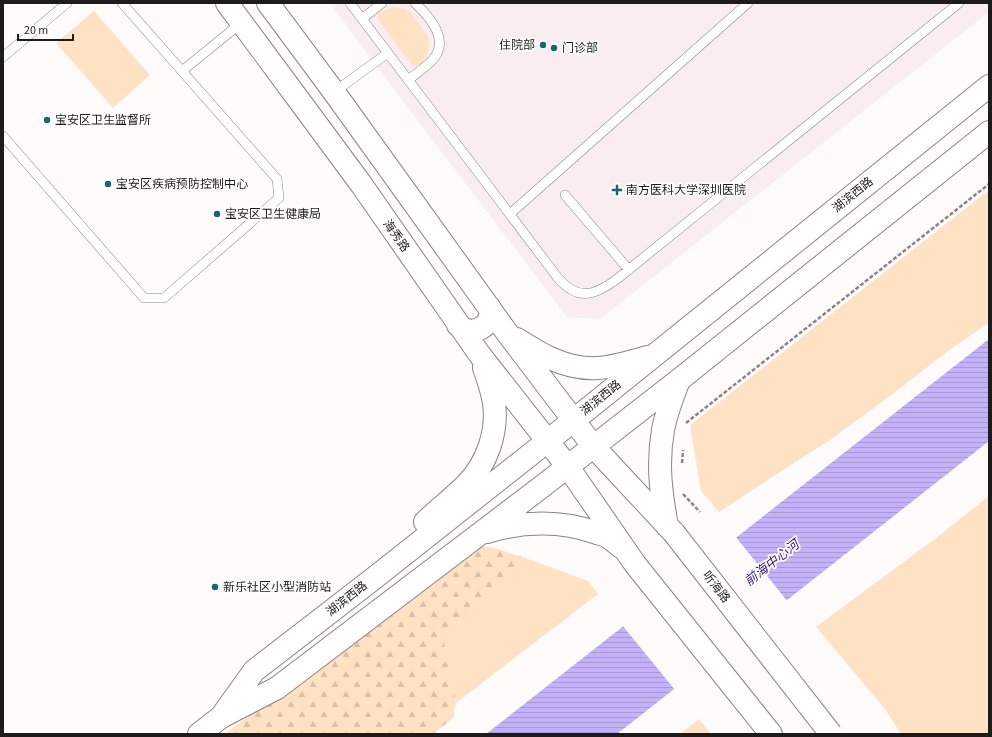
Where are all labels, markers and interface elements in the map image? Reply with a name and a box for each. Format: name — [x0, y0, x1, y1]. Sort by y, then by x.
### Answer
scale bar — [18, 16, 73, 42]
text: 20 m — [24, 22, 48, 39]
place label: 住院部 — [499, 37, 535, 54]
marker: 住院部 — [538, 40, 548, 50]
place label: 门诊部 — [562, 40, 598, 57]
marker: 门诊部 — [549, 43, 559, 53]
place label: 宝安区卫生监督所 — [55, 112, 151, 129]
marker: 宝安区卫生监督所 — [42, 115, 52, 125]
street label: 湖滨西路 — [829, 173, 877, 217]
place label: 宝安区疾病预防控制中心 — [116, 176, 248, 193]
marker: 宝安区疾病预防控制中心 — [103, 179, 113, 189]
place label: 南方医科大学深圳医院 — [626, 182, 746, 199]
marker: 南方医科大学深圳医院 — [611, 184, 623, 196]
place label: 宝安区卫生健康局 — [225, 206, 321, 223]
marker: 宝安区卫生健康局 — [212, 209, 222, 219]
street label: 海秀路 — [379, 216, 413, 256]
street label: 湖滨西路 — [577, 376, 625, 420]
water label: 前海中心河 — [741, 534, 806, 590]
street label: 听海路 — [698, 568, 734, 606]
street label: 湖滨西路 — [323, 578, 371, 620]
place label: 新乐社区小型消防站 — [223, 579, 331, 596]
marker: 新乐社区小型消防站 — [210, 582, 220, 592]

